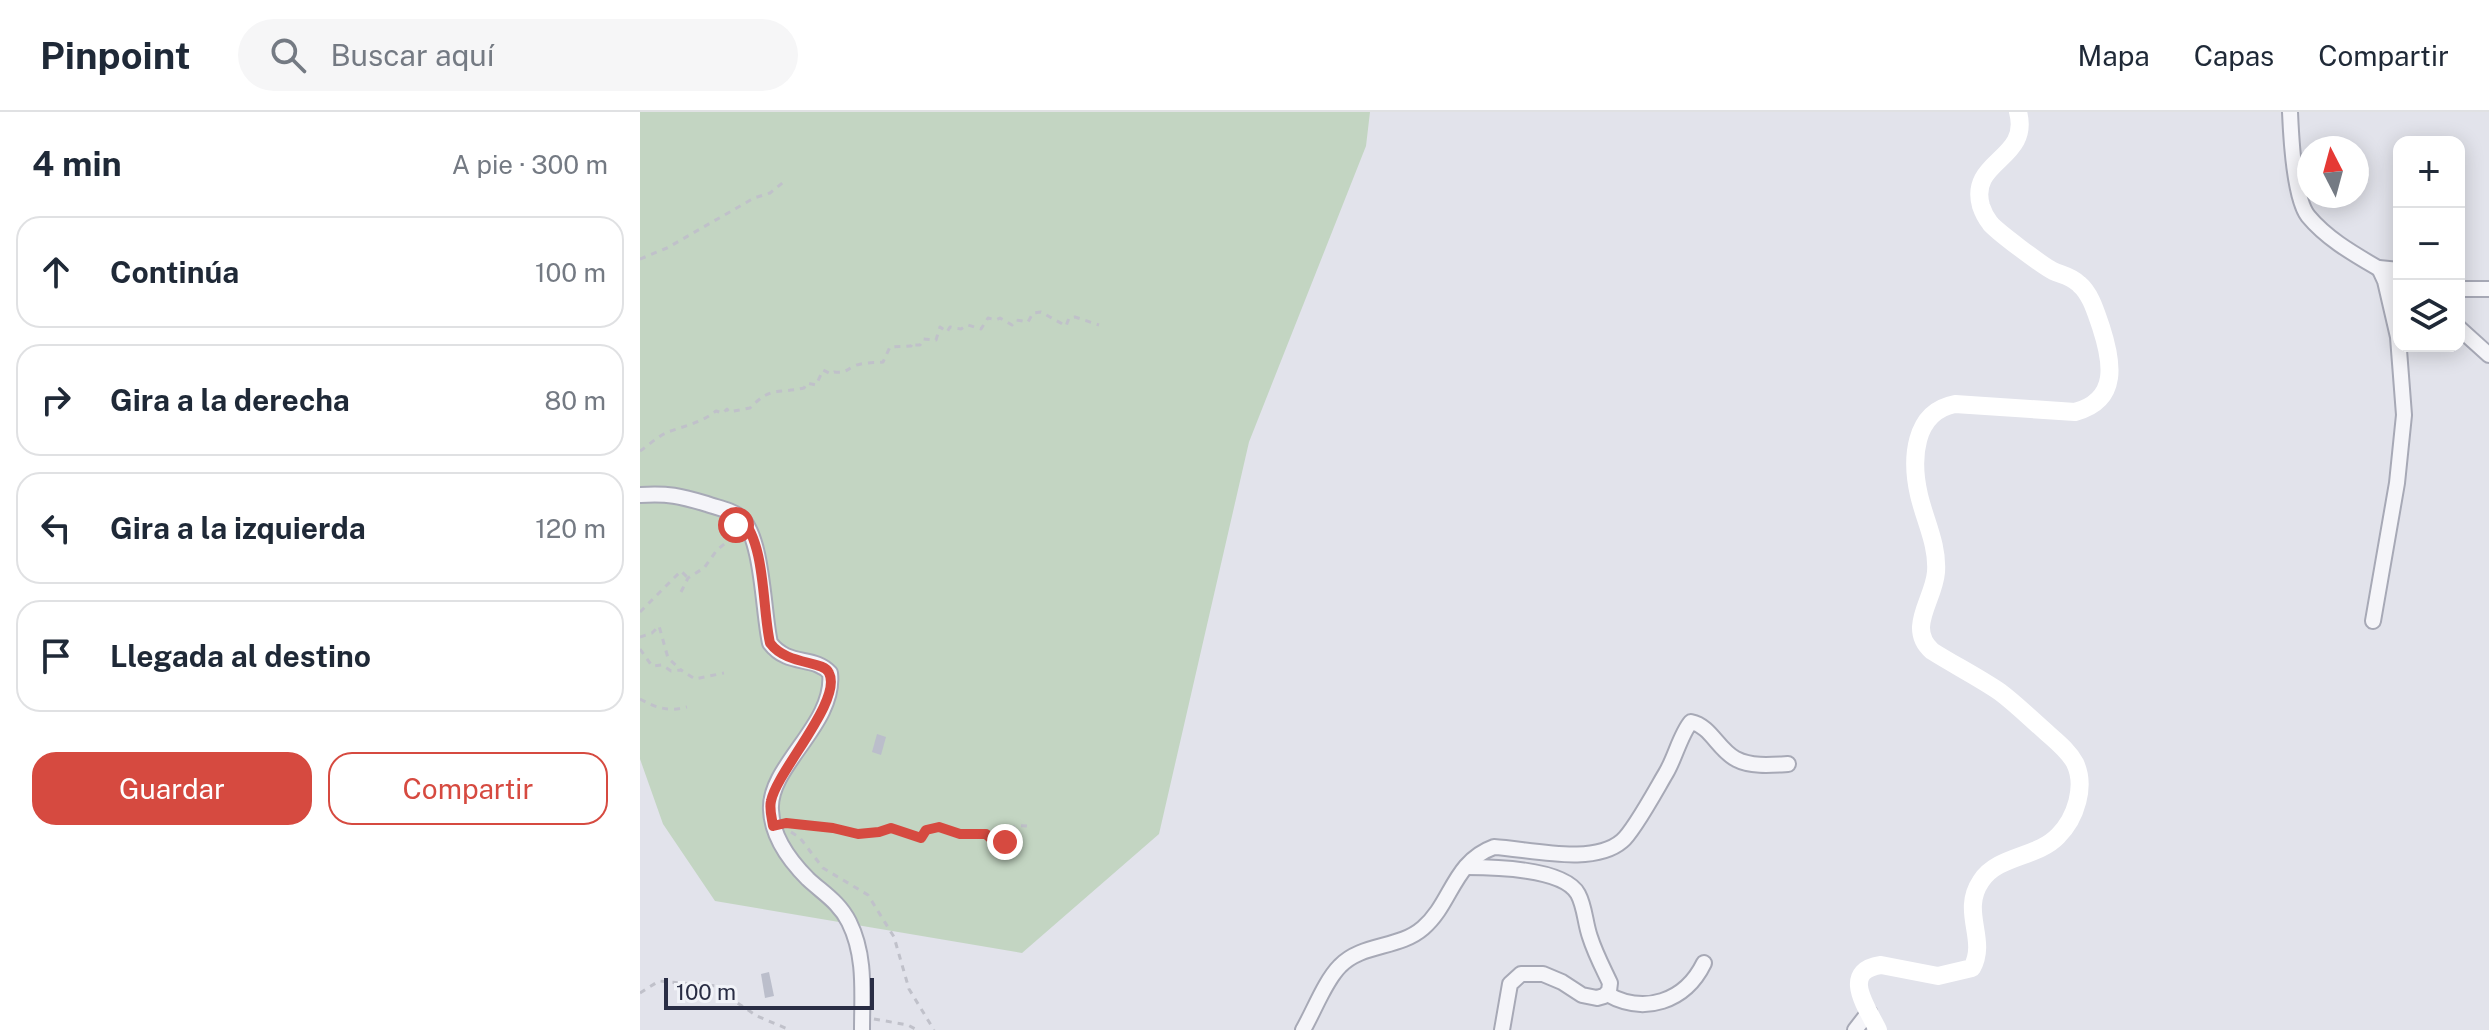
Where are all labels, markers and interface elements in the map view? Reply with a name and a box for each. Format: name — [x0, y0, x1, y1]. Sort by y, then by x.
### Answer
search box — [238, 19, 798, 91]
text: Pinpoint — [40, 33, 190, 78]
icon: search — [266, 33, 310, 77]
text: Buscar aquí — [330, 37, 494, 73]
text: Mapa — [2077, 39, 2150, 72]
text: Capas — [2194, 39, 2274, 72]
text: Compartir — [2318, 39, 2449, 72]
north arrow — [2297, 136, 2369, 208]
map controls — [2393, 136, 2465, 352]
button: + — [2393, 136, 2465, 208]
text: 4 min — [32, 144, 122, 184]
text: A pie · 300 m — [452, 149, 608, 180]
button: − — [2393, 208, 2465, 280]
icon: ahead — [34, 250, 78, 294]
text: Continúa — [110, 254, 239, 290]
text: 100 m — [535, 257, 606, 288]
button: layers — [2393, 280, 2465, 352]
icon: right — [34, 378, 78, 422]
text: Gira a la derecha — [110, 382, 350, 418]
text: 80 m — [545, 385, 606, 416]
icon: left — [34, 506, 78, 550]
route start — [718, 507, 754, 543]
text: Gira a la izquierda — [110, 510, 366, 546]
text: 120 m — [535, 513, 606, 544]
icon: arrive — [34, 634, 78, 678]
text: Llegada al destino — [110, 638, 371, 674]
button: Guardar — [32, 752, 312, 825]
button: Compartir — [328, 752, 608, 825]
route end — [987, 824, 1023, 860]
scale bar — [664, 974, 874, 1010]
text: 100 m — [676, 979, 736, 1005]

